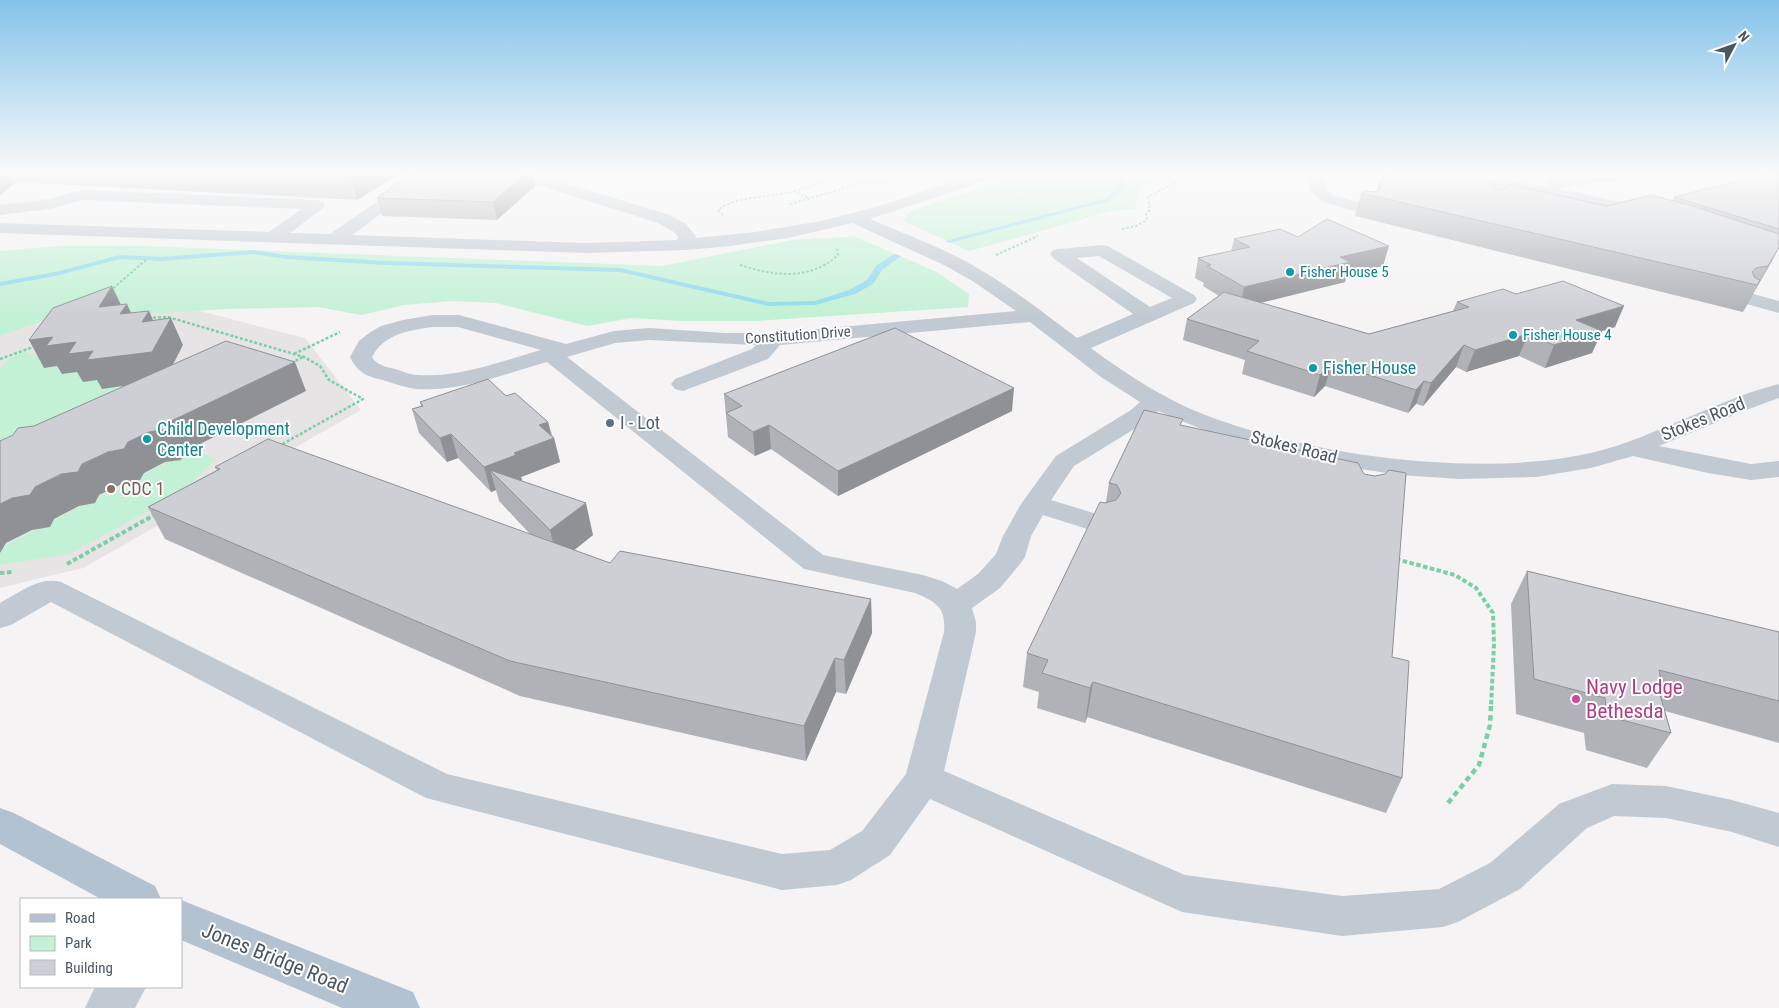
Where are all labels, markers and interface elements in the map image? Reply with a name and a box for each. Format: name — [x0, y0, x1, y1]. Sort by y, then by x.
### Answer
north arrow — [1709, 20, 1759, 70]
text: N — [1735, 28, 1753, 45]
place label: Fisher House 5 — [1300, 263, 1389, 281]
marker: Fisher House 5 — [1284, 266, 1296, 278]
street label: Constitution Drive — [745, 322, 851, 348]
place label: Fisher House 4 — [1523, 326, 1612, 344]
marker: Fisher House 4 — [1507, 329, 1519, 341]
place label: Fisher House — [1323, 357, 1416, 378]
marker: Fisher House — [1307, 362, 1319, 374]
street label: Stokes Road — [1658, 392, 1748, 445]
place label: I - Lot — [620, 412, 660, 433]
marker: I - Lot — [604, 417, 616, 429]
place label: Child Development Center — [157, 418, 290, 460]
street label: Stokes Road — [1249, 426, 1340, 467]
marker: Child Development Center — [141, 433, 153, 445]
place label: CDC 1 — [121, 478, 165, 499]
marker: CDC 1 — [105, 483, 117, 495]
place label: Navy Lodge Bethesda — [1586, 675, 1683, 723]
marker: Navy Lodge Bethesda — [1570, 693, 1582, 705]
legend — [20, 898, 182, 988]
text: Road — [65, 909, 95, 927]
street label: Jones Bridge Road — [198, 918, 352, 998]
text: Park — [65, 934, 92, 952]
text: Building — [65, 959, 113, 977]

